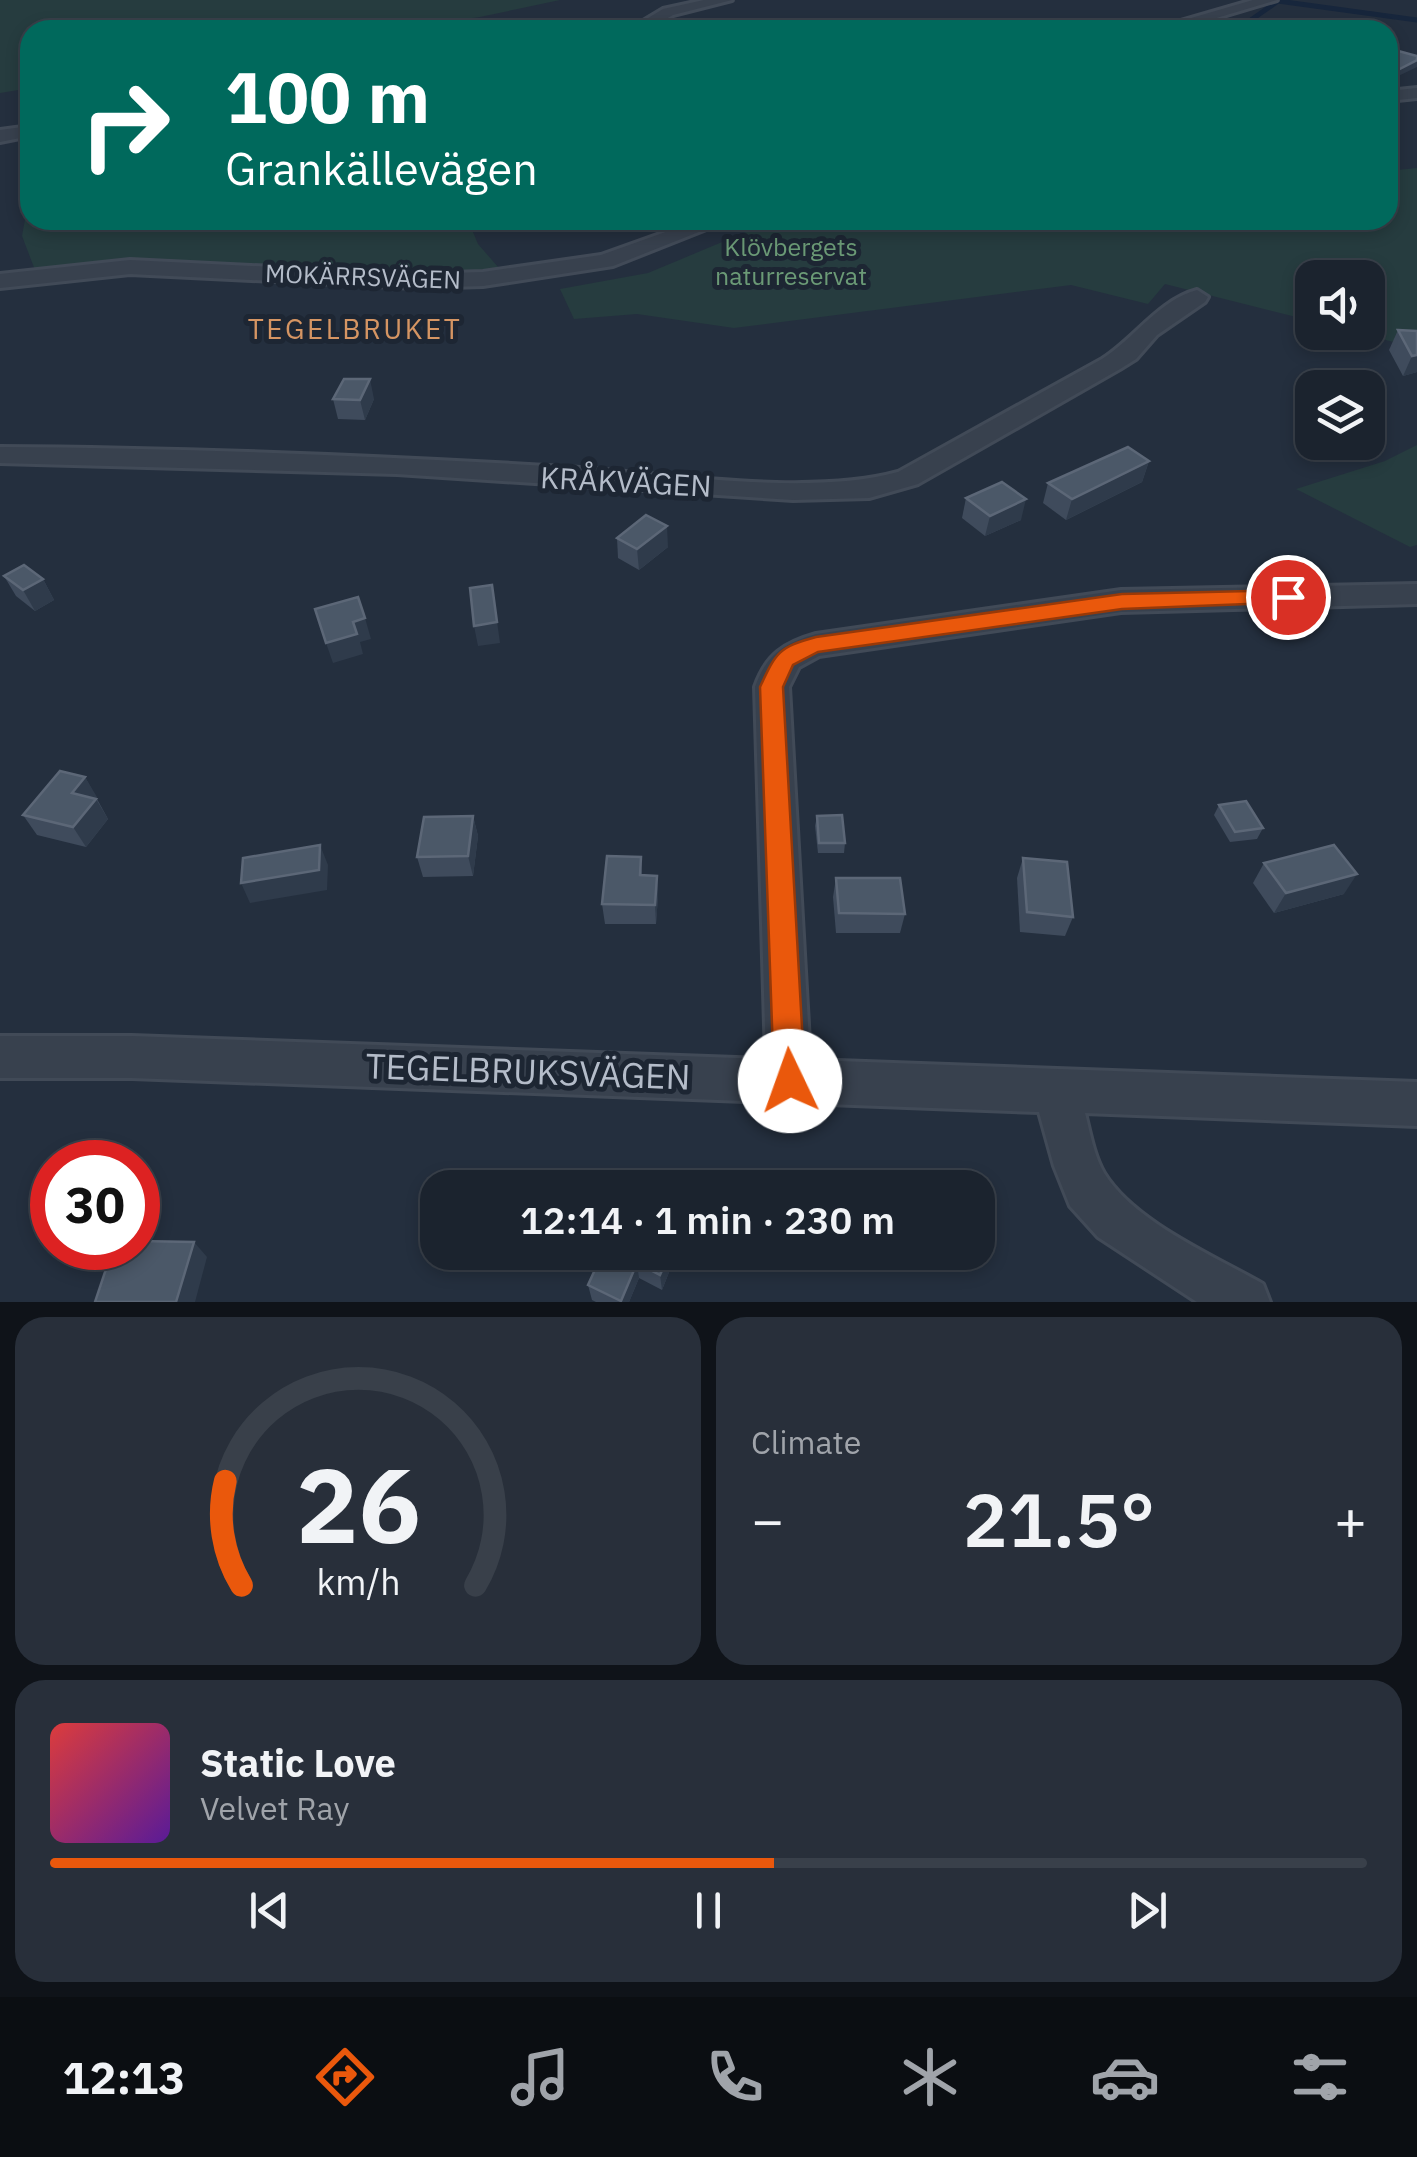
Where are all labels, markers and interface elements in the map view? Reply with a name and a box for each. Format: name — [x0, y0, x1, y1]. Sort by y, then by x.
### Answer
text: 100 m — [225, 51, 430, 142]
icon: right — [60, 60, 190, 190]
text: Grankällevägen — [225, 139, 538, 197]
park label: Klövbergets naturreservat — [715, 230, 867, 292]
street label: MOKÄRRSVÄGEN — [265, 256, 461, 296]
map controls — [1295, 260, 1385, 460]
button: sound — [1295, 260, 1385, 350]
district label: TEGELBRUKET — [248, 310, 462, 347]
button: layers — [1295, 370, 1385, 460]
street label: KRÅKVÄGEN — [539, 457, 713, 505]
pin — [1246, 555, 1331, 640]
icon: arrive — [1261, 570, 1316, 625]
position arrow — [738, 1029, 842, 1133]
street label: TEGELBRUKSVÄGEN — [365, 1042, 691, 1100]
speed limit sign: 30 — [30, 1140, 160, 1270]
text: 12:14 · 1 min · 230 m — [520, 1195, 895, 1244]
text: Climate — [751, 1421, 861, 1463]
text: 26 — [296, 1436, 420, 1572]
text: 21.5° — [963, 1470, 1155, 1568]
text: − — [751, 1484, 784, 1555]
text: + — [1334, 1484, 1367, 1555]
text: km/h — [316, 1558, 400, 1605]
text: Static Love — [200, 1738, 396, 1787]
text: Velvet Ray — [200, 1787, 349, 1829]
icon: previous — [242, 1883, 297, 1938]
icon: pause — [681, 1883, 736, 1938]
icon: next — [1120, 1883, 1175, 1938]
icon: directions — [310, 2042, 380, 2112]
icon: music — [505, 2042, 575, 2112]
icon: phone — [700, 2042, 770, 2112]
icon: climate — [895, 2042, 965, 2112]
icon: car — [1090, 2042, 1160, 2112]
icon: filters — [1285, 2042, 1355, 2112]
text: 12:13 — [62, 2048, 185, 2106]

